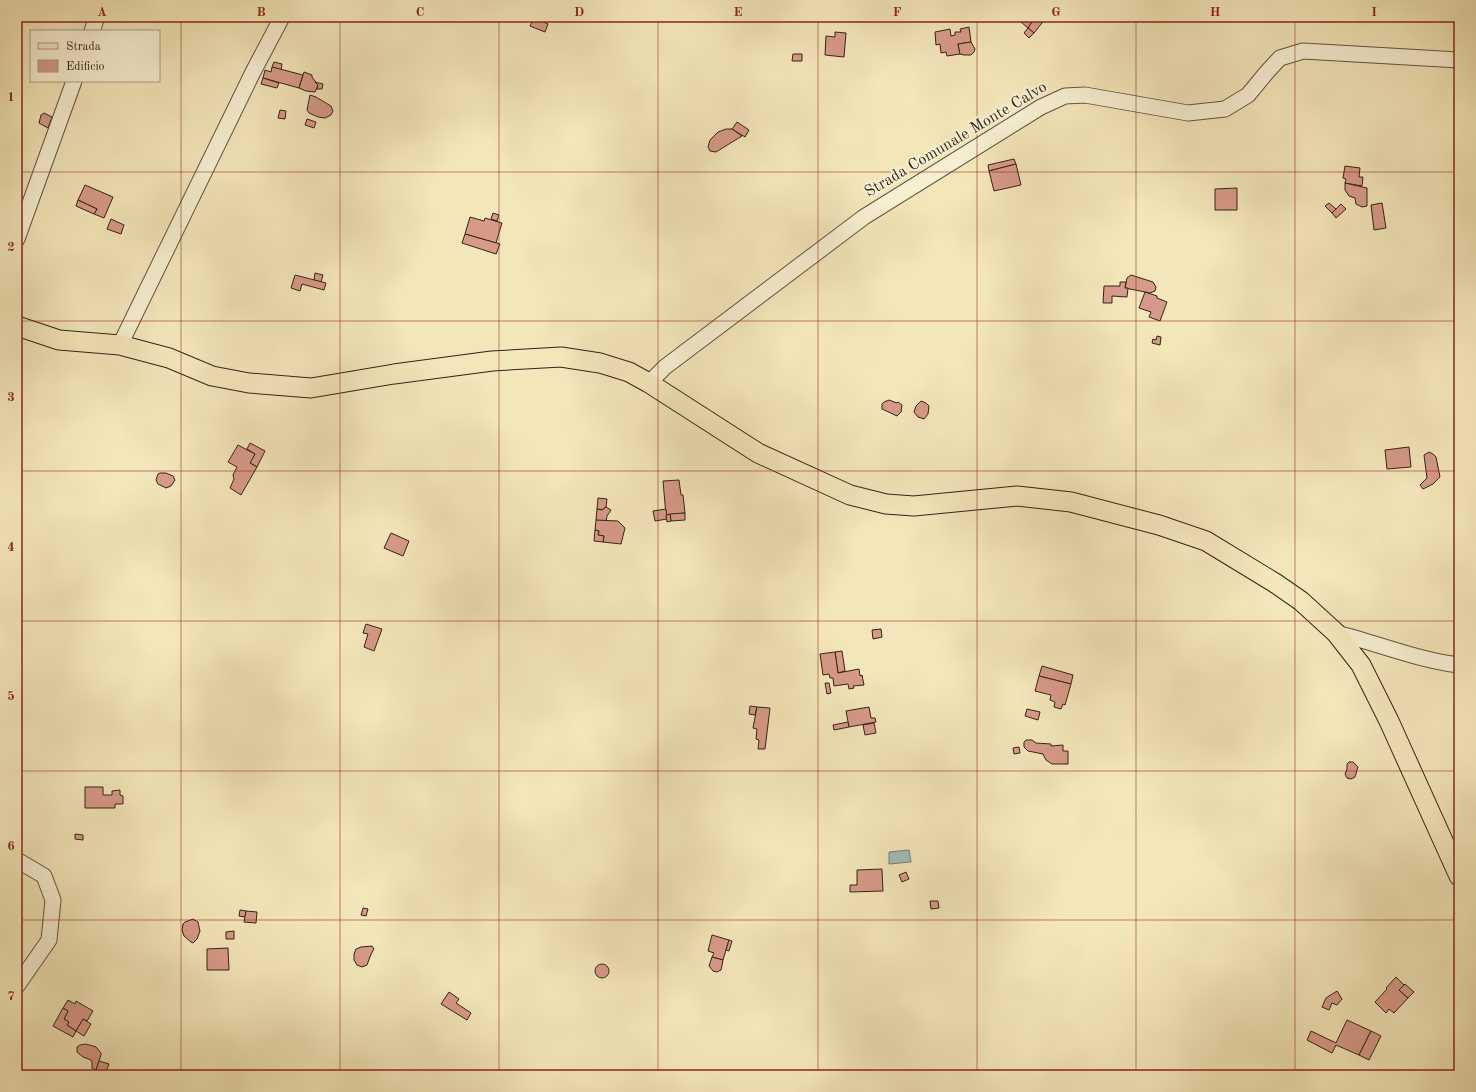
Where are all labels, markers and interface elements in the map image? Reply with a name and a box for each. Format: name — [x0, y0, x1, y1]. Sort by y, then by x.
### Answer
text: A — [97, 6, 107, 19]
text: B — [256, 6, 266, 19]
text: C — [416, 6, 424, 19]
text: D — [574, 6, 584, 19]
text: E — [734, 6, 743, 19]
text: F — [893, 6, 902, 19]
text: G — [1051, 6, 1061, 19]
text: H — [1210, 6, 1221, 19]
text: I — [1371, 6, 1377, 19]
legend — [30, 30, 160, 82]
text: Strada — [66, 41, 101, 53]
text: Edificio — [66, 61, 105, 73]
street label: Strada Comunale Monte Calvo — [862, 79, 1050, 201]
text: 1 — [7, 91, 15, 104]
text: 2 — [7, 241, 15, 254]
text: 3 — [7, 391, 15, 404]
text: 4 — [7, 541, 15, 554]
text: 5 — [7, 690, 15, 703]
text: 6 — [7, 840, 15, 853]
text: 7 — [7, 990, 15, 1003]

